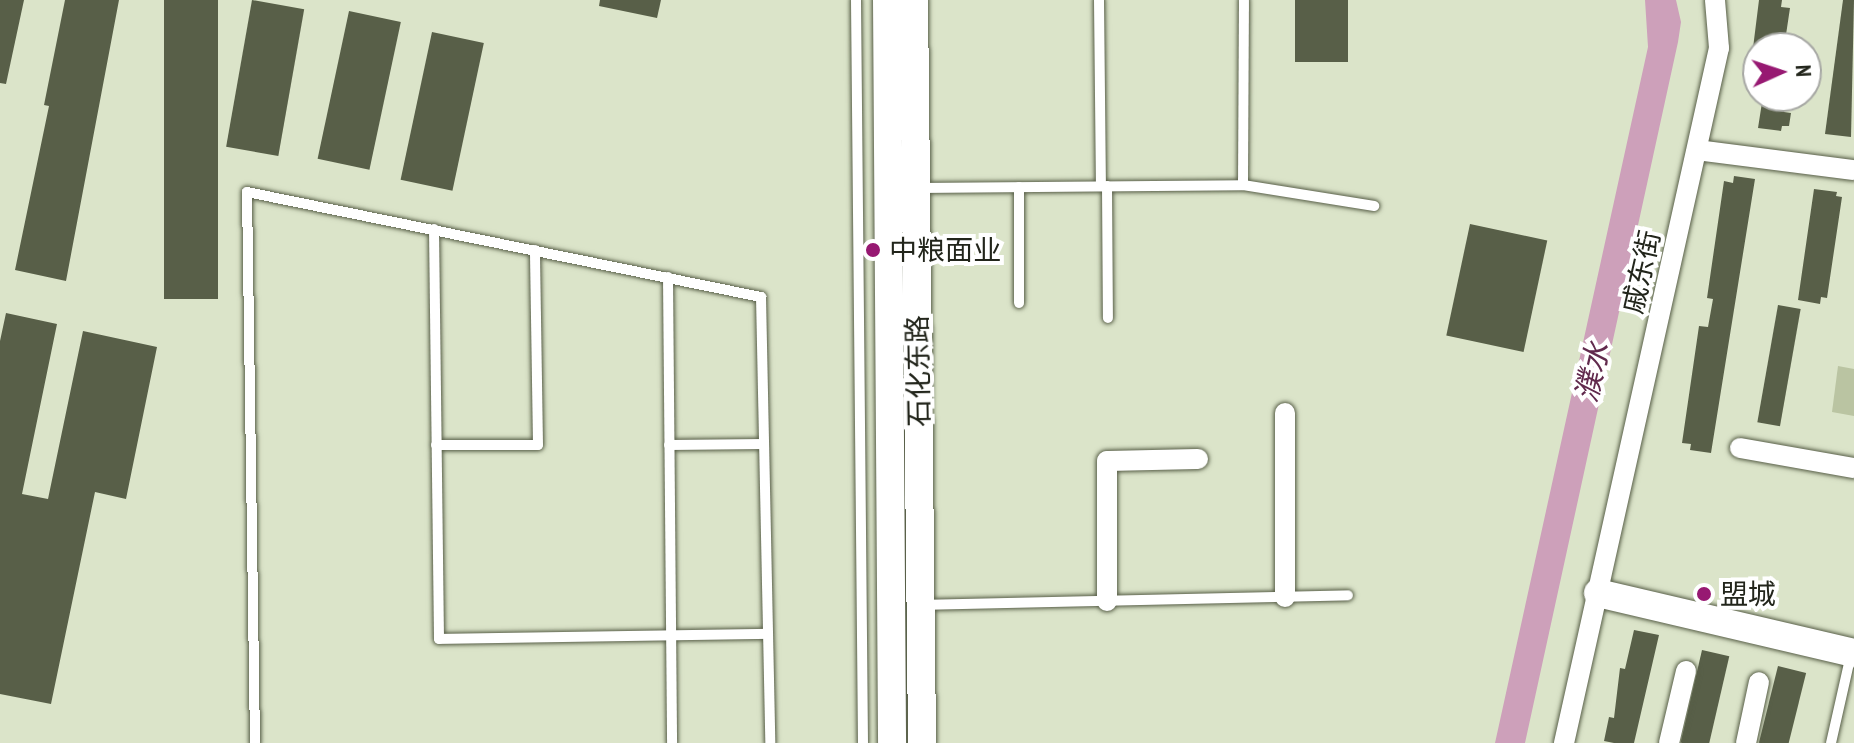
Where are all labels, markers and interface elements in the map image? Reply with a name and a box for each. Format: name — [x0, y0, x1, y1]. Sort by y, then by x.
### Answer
north arrow — [1742, 32, 1822, 112]
text: N — [1790, 64, 1818, 78]
street label: 戚东街 — [1615, 227, 1667, 317]
place label: 中粮面业 — [889, 233, 1001, 267]
marker: 中粮面业 — [864, 241, 882, 259]
street label: 石化东路 — [900, 315, 936, 427]
water label: 濮水 — [1568, 339, 1616, 405]
place label: 盟城 — [1720, 577, 1776, 611]
marker: 盟城 — [1695, 585, 1713, 603]

